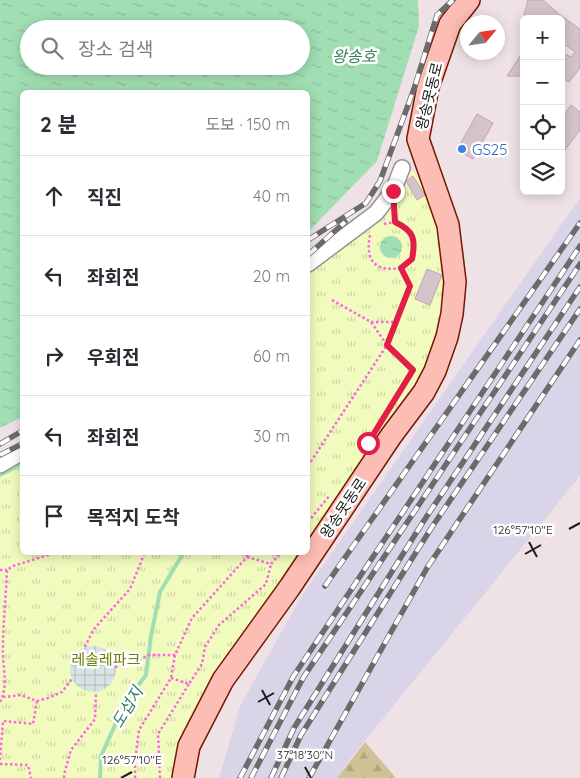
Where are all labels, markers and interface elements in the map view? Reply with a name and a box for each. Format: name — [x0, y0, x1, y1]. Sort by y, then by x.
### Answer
north arrow — [460, 15, 505, 60]
map controls — [520, 15, 565, 195]
button: + — [520, 15, 565, 60]
search box — [20, 20, 310, 75]
icon: search — [38, 34, 66, 62]
text: 장소 검색 — [78, 37, 153, 61]
water label: 왕송호 — [332, 46, 377, 66]
street label: 왕송못동로 — [411, 60, 447, 132]
button: − — [520, 60, 565, 105]
button: locate — [520, 105, 565, 150]
text: 2 분 — [40, 111, 77, 137]
text: 도보 · 150 m — [206, 114, 290, 134]
place label: GS25 — [472, 140, 507, 159]
marker: GS25 — [456, 143, 468, 155]
button: layers — [520, 150, 565, 195]
route end — [382, 180, 405, 203]
icon: ahead — [40, 182, 68, 210]
text: 직진 — [87, 185, 122, 209]
text: 40 m — [253, 186, 290, 206]
icon: left — [40, 262, 68, 290]
text: 좌회전 — [87, 265, 139, 289]
text: 20 m — [253, 266, 290, 286]
icon: right — [40, 342, 68, 370]
text: 우회전 — [87, 345, 139, 369]
text: 60 m — [253, 346, 290, 366]
icon: left — [40, 422, 68, 450]
text: 좌회전 — [87, 425, 139, 449]
text: 30 m — [253, 426, 290, 446]
route start — [357, 432, 380, 455]
street label: 왕송못동로 — [316, 474, 370, 542]
icon: arrive — [40, 502, 68, 530]
text: 목적지 도착 — [87, 505, 180, 529]
text: 126°57'10"E — [493, 522, 553, 537]
park label: 레솔레파크 — [71, 650, 141, 669]
water label: 도섭지 — [107, 682, 148, 731]
text: 37°18'30"N — [277, 747, 333, 762]
text: 126°57'10"E — [102, 752, 162, 767]

